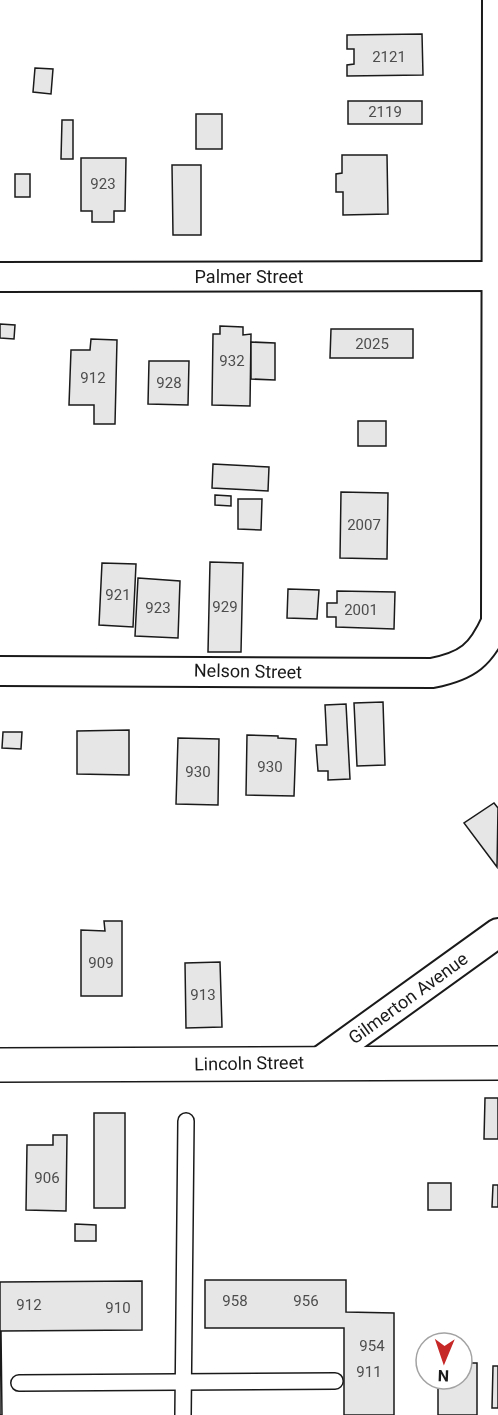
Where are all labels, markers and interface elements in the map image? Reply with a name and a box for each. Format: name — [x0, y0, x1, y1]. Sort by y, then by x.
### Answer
house number: 2121 — [372, 48, 406, 66]
house number: 2119 — [368, 103, 402, 121]
house number: 923 — [90, 175, 116, 193]
street label: Palmer Street — [195, 266, 304, 287]
house number: 2025 — [355, 335, 389, 353]
house number: 932 — [219, 352, 245, 370]
house number: 912 — [80, 369, 106, 387]
house number: 928 — [156, 374, 182, 392]
house number: 2007 — [347, 516, 381, 534]
house number: 921 — [105, 586, 131, 604]
house number: 929 — [212, 598, 238, 616]
house number: 923 — [145, 599, 171, 617]
house number: 2001 — [344, 601, 378, 619]
street label: Nelson Street — [194, 660, 302, 682]
house number: 930 — [257, 758, 283, 776]
house number: 930 — [185, 763, 211, 781]
street label: Gilmerton Avenue — [344, 948, 472, 1048]
house number: 909 — [88, 954, 114, 972]
house number: 913 — [190, 986, 216, 1004]
street label: Lincoln Street — [194, 1052, 304, 1074]
house number: 906 — [34, 1169, 60, 1187]
house number: 958 — [222, 1292, 248, 1310]
house number: 956 — [293, 1292, 319, 1310]
house number: 912 — [16, 1296, 42, 1314]
house number: 910 — [105, 1299, 131, 1317]
north arrow — [414, 1331, 474, 1391]
house number: 954 — [359, 1337, 385, 1355]
house number: 911 — [356, 1363, 382, 1381]
text: N — [438, 1366, 449, 1385]

